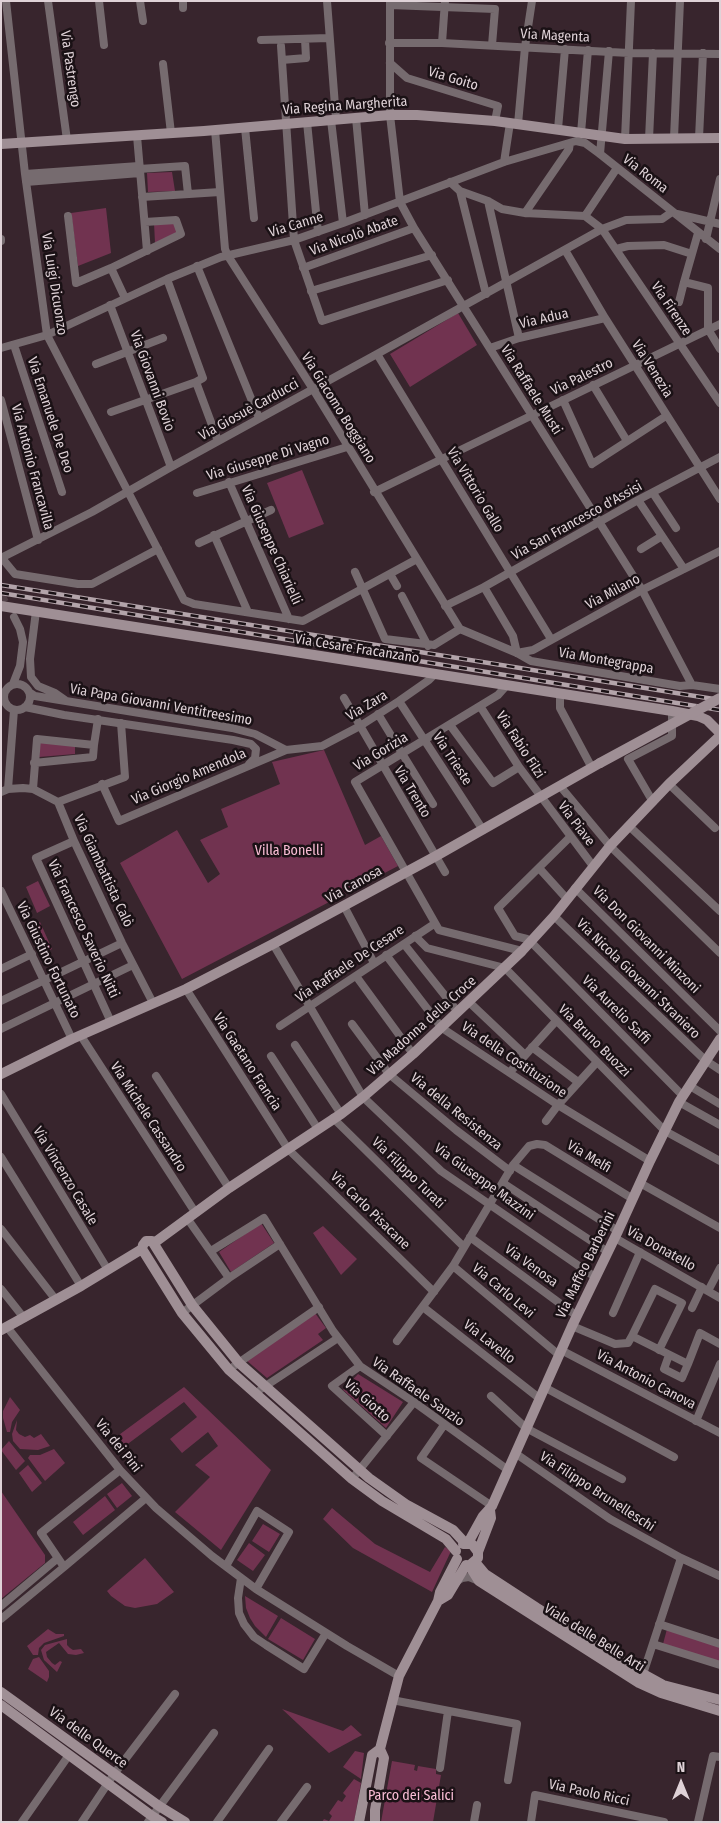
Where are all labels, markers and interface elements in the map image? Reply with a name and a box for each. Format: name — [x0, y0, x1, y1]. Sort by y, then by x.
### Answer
street label: Via Magenta — [520, 26, 590, 46]
street label: Via Pastrengo — [56, 30, 84, 108]
street label: Via Goito — [426, 63, 480, 95]
street label: Via Regina Margherita — [282, 93, 408, 119]
street label: Via Roma — [619, 151, 671, 197]
street label: Via Canne — [267, 209, 325, 241]
street label: Via Nicolò Abate — [307, 212, 401, 260]
street label: Via Luigi Dicuonzo — [38, 232, 70, 336]
street label: Via Firenze — [647, 279, 695, 339]
street label: Via Adua — [518, 305, 570, 333]
street label: Via Giovanni Bovio — [126, 328, 178, 434]
street label: Via Venezia — [628, 337, 676, 401]
street label: Via Raffaele Musti — [497, 342, 565, 438]
street label: Via Giacomo Boggiano — [297, 350, 379, 466]
street label: Via Emanuele De Deo — [23, 355, 77, 475]
street label: Via Palestro — [548, 355, 616, 399]
street label: Via Giosuè Carducci — [196, 376, 302, 444]
street label: Via Antonio Francavilla — [7, 402, 57, 532]
street label: Via Giuseppe Di Vagno — [205, 431, 331, 485]
street label: Via Vittorio Gallo — [443, 444, 507, 536]
street label: Via San Francesco d'Assisi — [509, 478, 645, 564]
street label: Via Giuseppe Chiarielli — [237, 483, 305, 607]
street label: Via Milano — [583, 571, 643, 613]
street label: Via Cesare Fracanzano — [293, 631, 421, 667]
street label: Via Montegrappa — [557, 644, 655, 678]
street label: Via Papa Giovanni Ventitreesimo — [69, 681, 253, 729]
street label: Via Zara — [343, 687, 391, 725]
street label: Via Fabio Filzi — [492, 708, 548, 782]
street label: Via Gorizia — [351, 729, 411, 775]
street label: Via Trieste — [429, 729, 475, 789]
street label: Via Giorgio Amendola — [129, 745, 249, 809]
street label: Via Trento — [390, 763, 434, 821]
street label: Via Piave — [554, 798, 598, 850]
street label: Via Giambattista Calò — [70, 812, 136, 930]
park label: Villa Bonelli — [255, 843, 323, 859]
street label: Via Francesco Saverio Nitti — [44, 857, 122, 1001]
street label: Via Canosa — [323, 863, 385, 907]
street label: Via Don Giovanni Minzoni — [589, 883, 703, 997]
street label: Via Giustino Fortunato — [12, 899, 84, 1021]
street label: Via Nicola Giovanni Straniero — [573, 915, 703, 1043]
street label: Via Raffaele De Cesare — [293, 921, 407, 1007]
street label: Via Aurelio Saffi — [578, 972, 654, 1048]
street label: Via Madonna della Croce — [364, 973, 480, 1079]
street label: Via Bruno Buozzi — [554, 1001, 634, 1081]
street label: Via Gaetano Francia — [209, 1010, 285, 1114]
street label: Via della Costituzione — [458, 1018, 570, 1102]
street label: Via Michele Cassandro — [106, 1059, 190, 1175]
street label: Via della Resistenza — [407, 1070, 505, 1154]
street label: Via Vincenzo Casale — [29, 1124, 101, 1228]
street label: Via Filippo Turati — [368, 1134, 448, 1212]
street label: Via Melfi — [564, 1137, 614, 1177]
street label: Via Giuseppe Mazzini — [431, 1140, 537, 1224]
street label: Via Carlo Pisacane — [327, 1169, 413, 1253]
street label: Via Maffeo Barberini — [553, 1209, 619, 1321]
street label: Via Donatello — [623, 1223, 699, 1275]
street label: Via Venosa — [501, 1241, 561, 1291]
street label: Via Carlo Levi — [468, 1260, 538, 1322]
street label: Via Lavello — [460, 1317, 518, 1367]
street label: Via Antonio Canova — [593, 1347, 699, 1413]
street label: Via Raffaele Sanzio — [369, 1354, 467, 1430]
street label: Via Giotto — [341, 1376, 393, 1426]
street label: Via dei Pini — [91, 1416, 145, 1476]
street label: Via Filippo Brunelleschi — [536, 1448, 658, 1536]
street label: Viale delle Belle Arti — [541, 1600, 647, 1676]
street label: Via delle Querce — [45, 1704, 131, 1772]
north arrow — [656, 1758, 706, 1808]
text: N — [677, 1759, 685, 1776]
street label: Via Paolo Ricci — [547, 1776, 631, 1810]
park label: Parco dei Salici — [368, 1788, 454, 1804]

